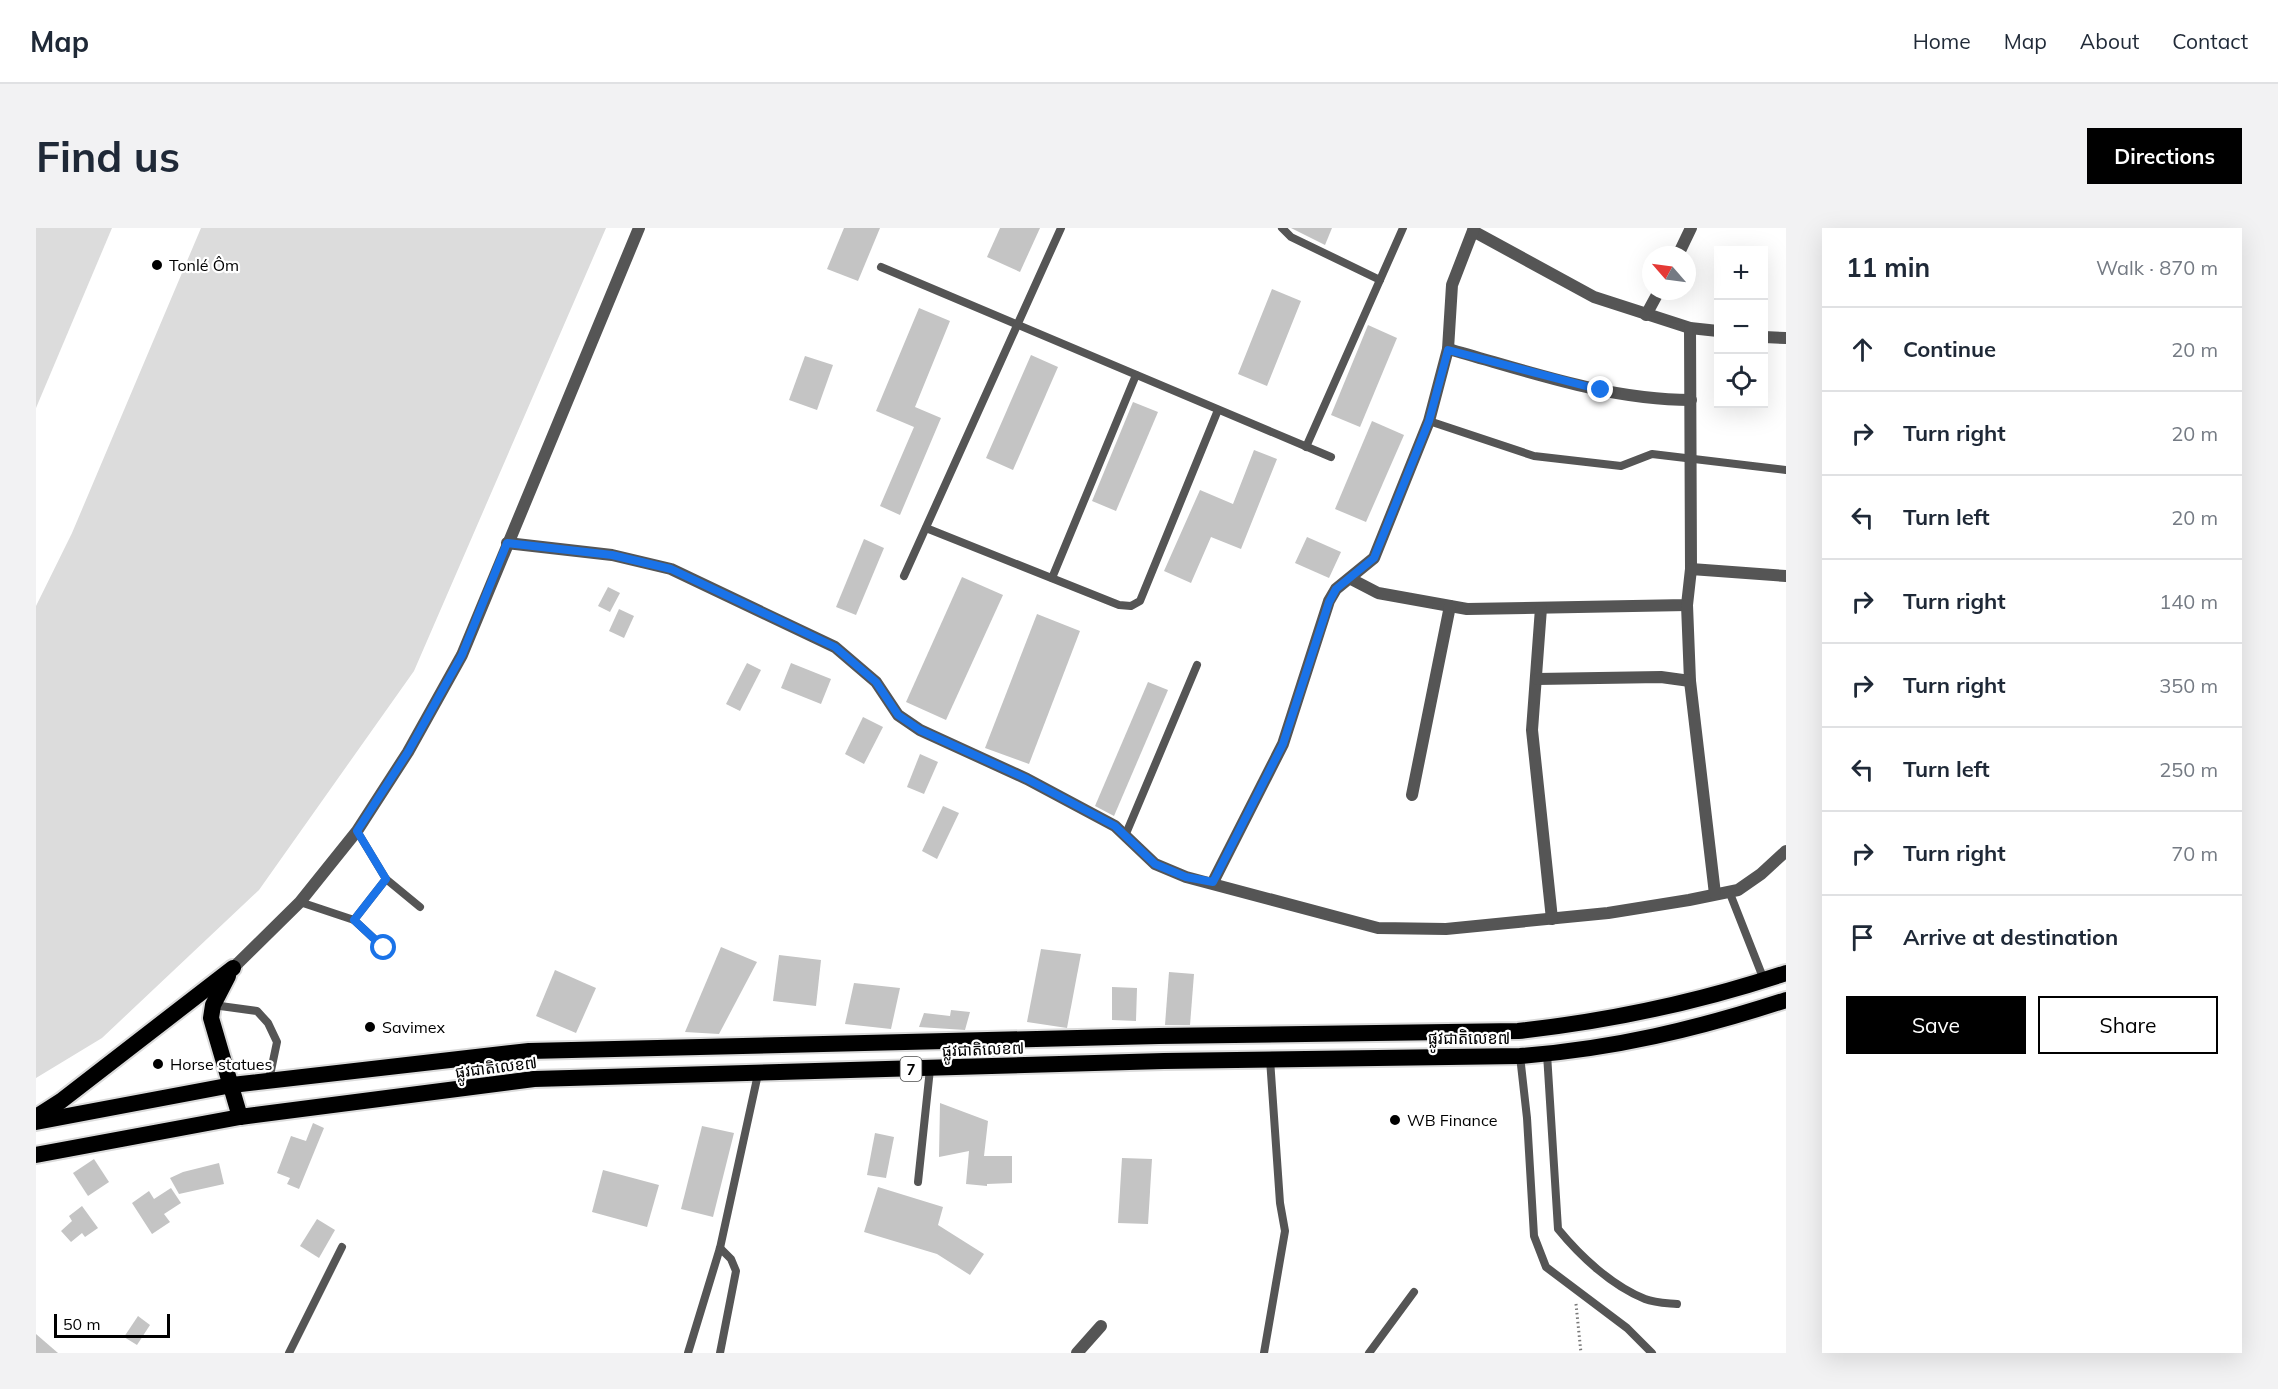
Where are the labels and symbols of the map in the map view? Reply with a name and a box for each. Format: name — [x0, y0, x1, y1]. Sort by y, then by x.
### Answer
north arrow — [1642, 246, 1696, 300]
place label: Tonlé Ôm — [169, 255, 239, 275]
marker: Tonlé Ôm — [150, 258, 164, 272]
route end — [1587, 376, 1613, 402]
route start — [370, 934, 396, 960]
place label: Savimex — [382, 1017, 445, 1037]
marker: Savimex — [363, 1020, 377, 1034]
street label: ផ្លូវជាតិលេខ៧ — [1428, 1028, 1510, 1053]
street label: ផ្លូវជាតិលេខ៧ — [941, 1038, 1025, 1065]
street label: ផ្លូវជាតិលេខ៧ — [454, 1052, 539, 1087]
place label: Horse statues — [170, 1054, 273, 1074]
marker: Horse statues — [151, 1057, 165, 1071]
road number: 7 — [900, 1057, 922, 1081]
place label: WB Finance — [1407, 1110, 1497, 1130]
marker: WB Finance — [1388, 1113, 1402, 1127]
scale bar — [54, 1311, 170, 1338]

